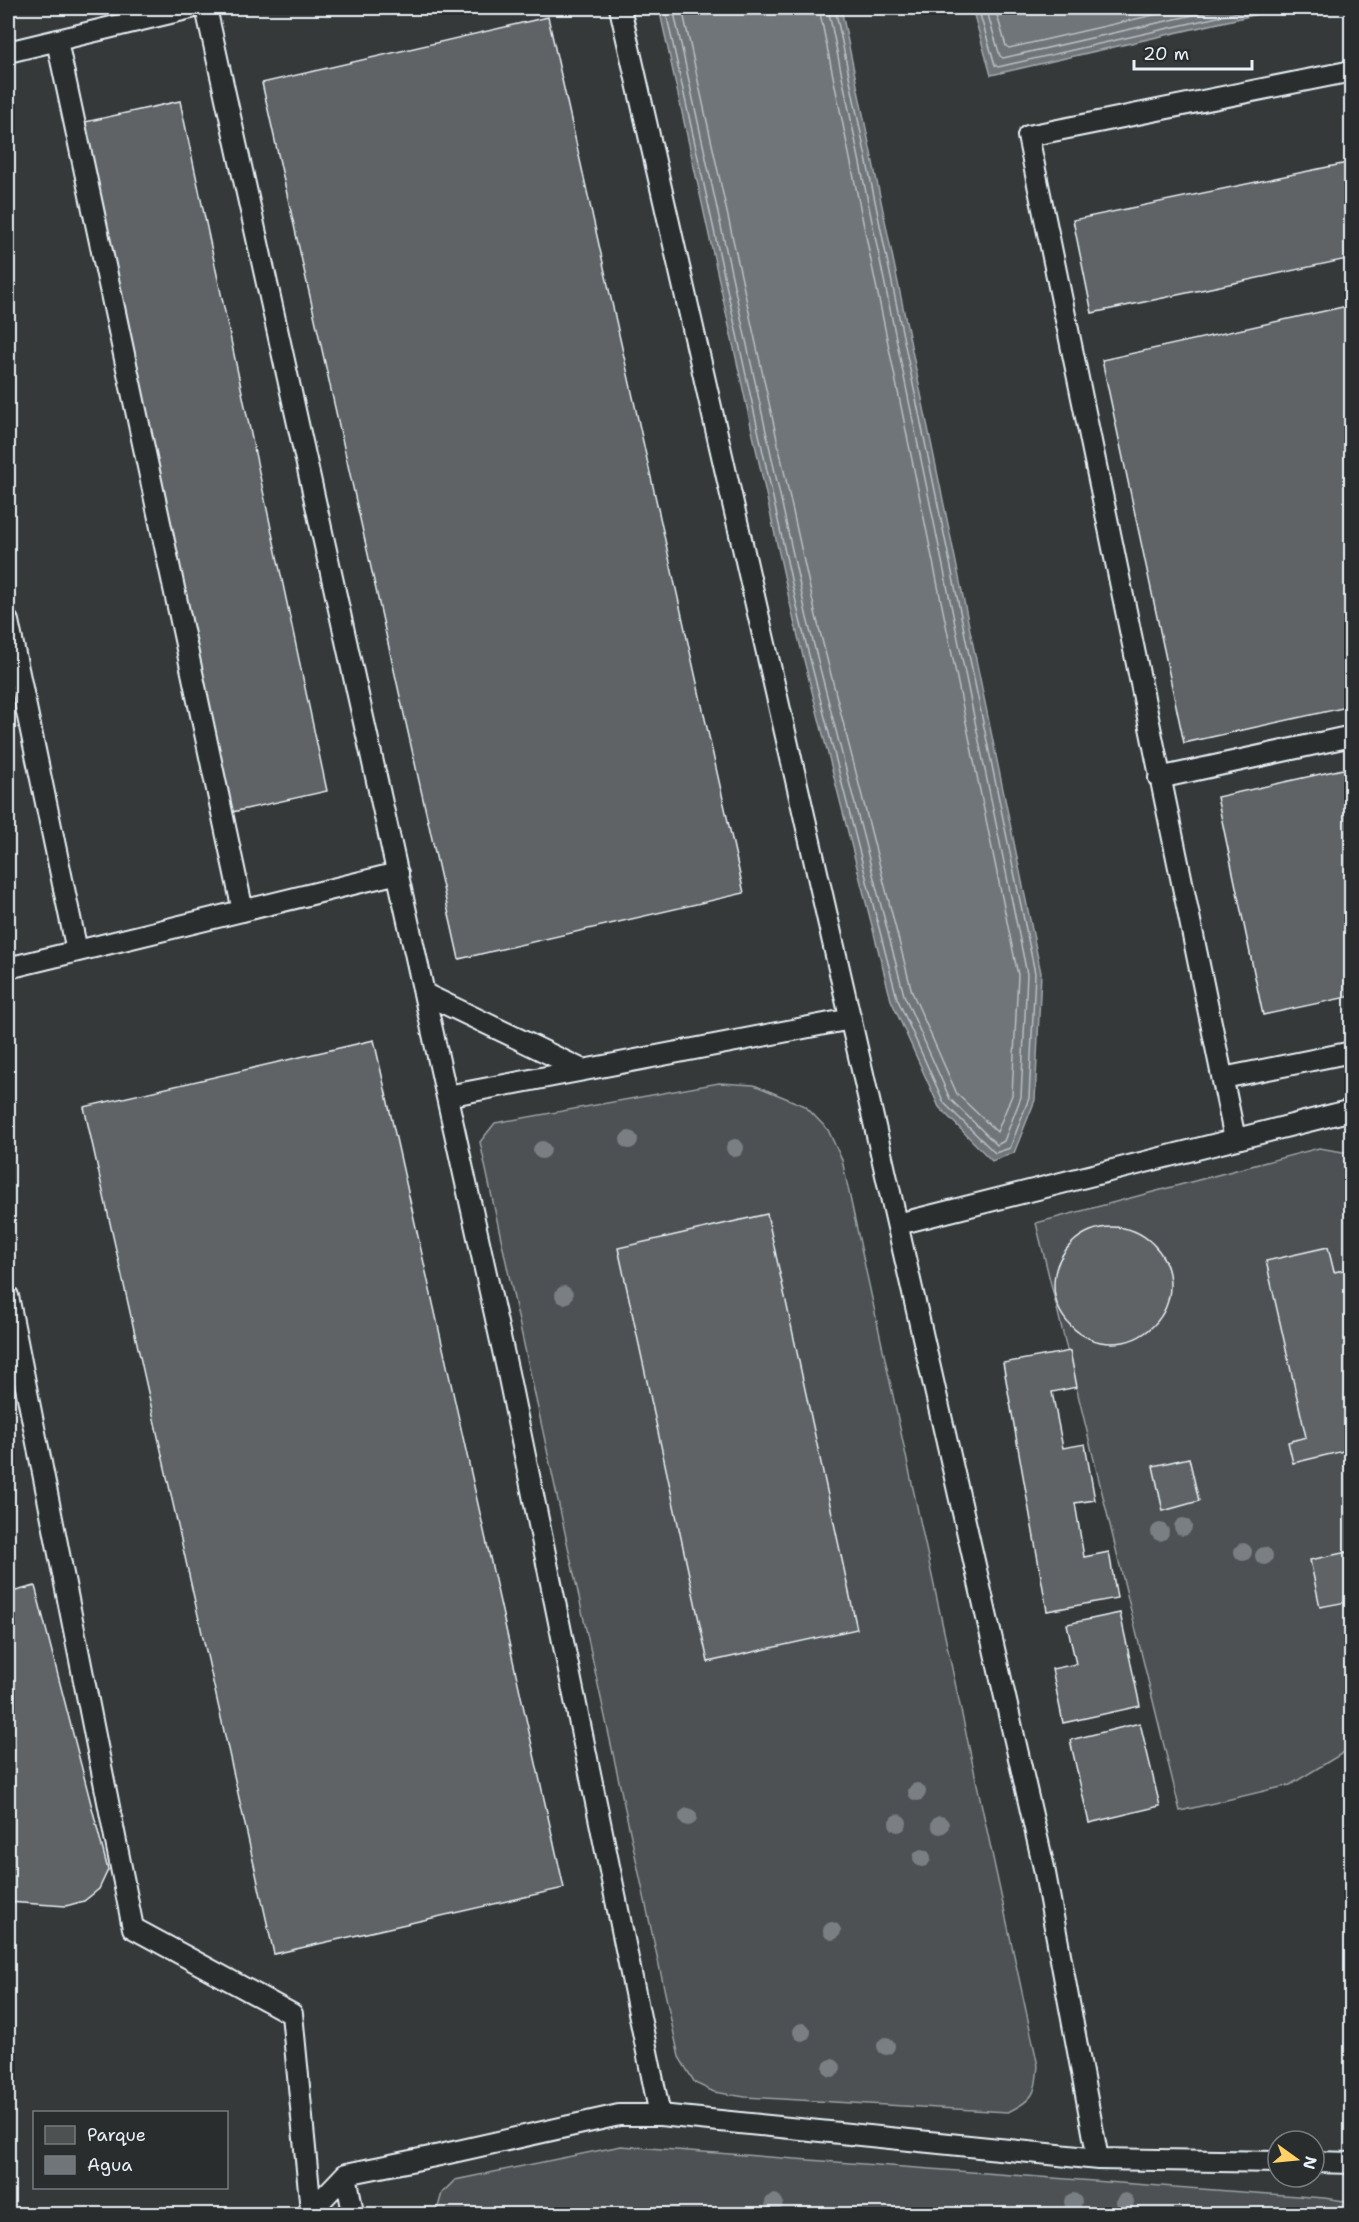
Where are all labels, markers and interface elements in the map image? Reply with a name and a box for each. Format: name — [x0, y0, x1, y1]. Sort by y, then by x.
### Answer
scale bar — [1134, 33, 1252, 71]
text: 20 m — [1143, 42, 1189, 66]
legend — [33, 2111, 228, 2189]
text: Parque — [87, 2123, 146, 2147]
north arrow — [1266, 2129, 1326, 2189]
text: Agua — [87, 2153, 132, 2177]
text: N — [1298, 2154, 1322, 2172]

